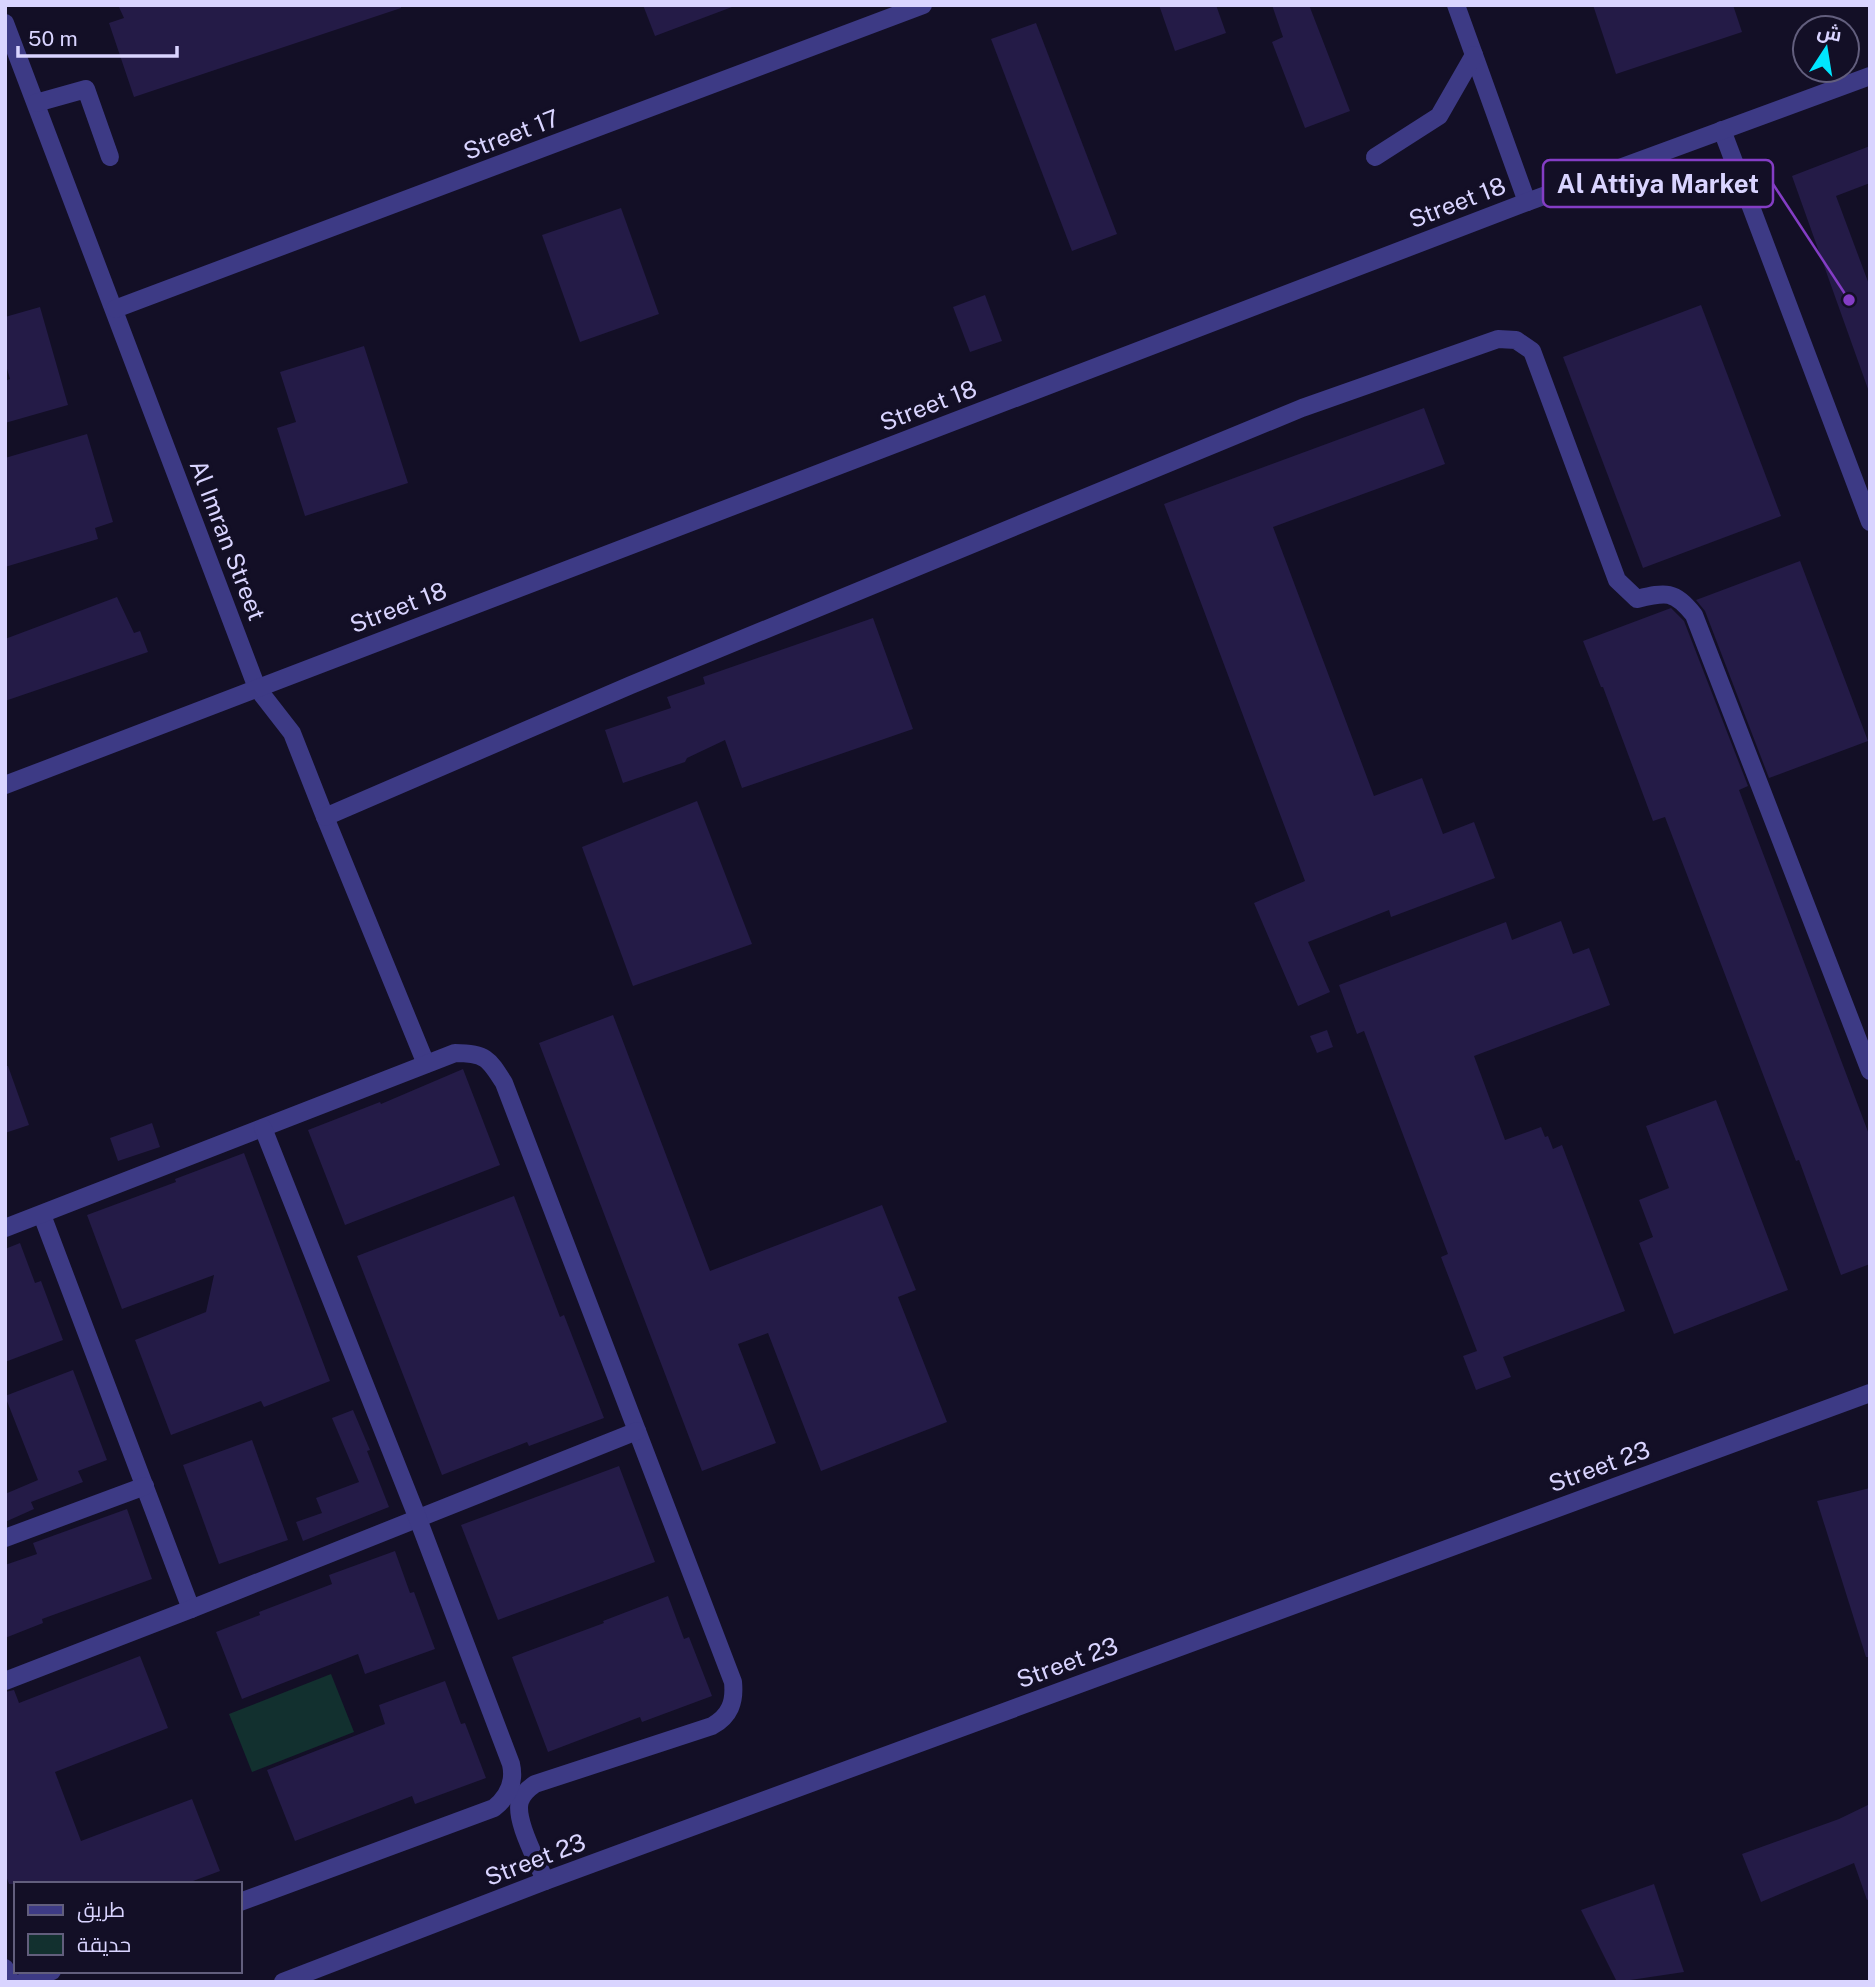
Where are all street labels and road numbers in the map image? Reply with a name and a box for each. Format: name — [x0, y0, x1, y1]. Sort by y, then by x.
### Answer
street label: Street 17 — [459, 103, 563, 165]
street label: Street 18 — [1405, 171, 1509, 233]
street label: Street 18 — [876, 374, 980, 436]
street label: Al Imran Street — [185, 456, 271, 624]
street label: Street 18 — [346, 576, 450, 638]
street label: Street 23 — [1545, 1435, 1653, 1497]
street label: Street 23 — [1013, 1631, 1121, 1693]
street label: Street 23 — [481, 1827, 589, 1891]

